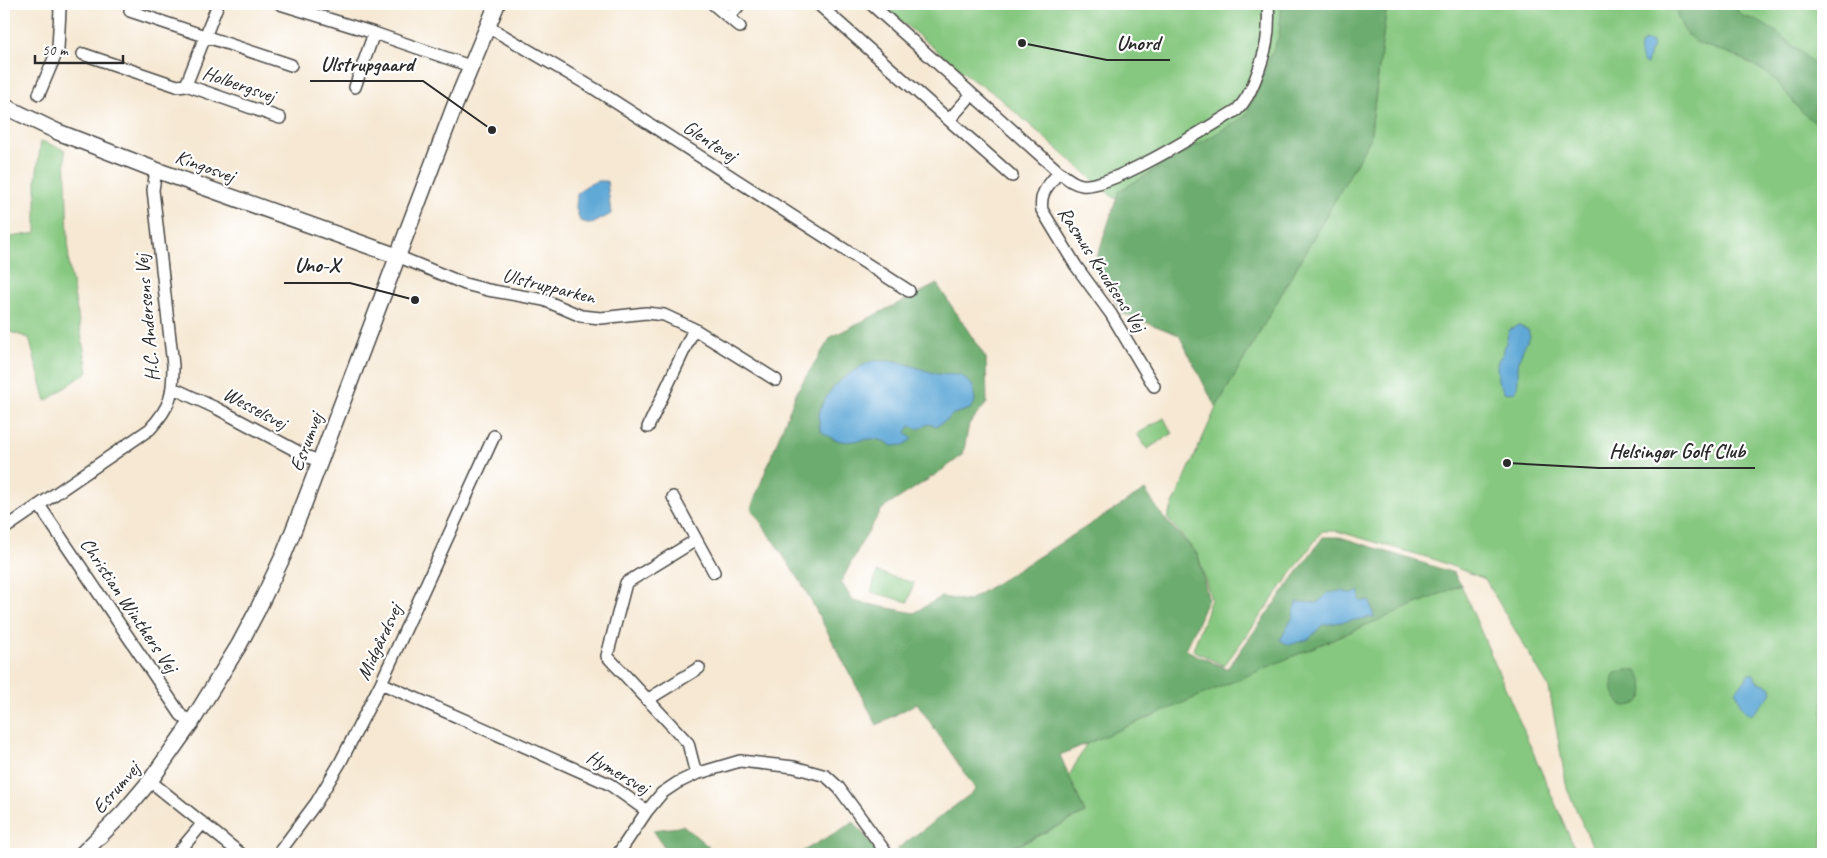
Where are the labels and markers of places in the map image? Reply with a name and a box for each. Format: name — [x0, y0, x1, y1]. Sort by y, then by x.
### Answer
callout: Unord — [1107, 24, 1170, 60]
callout: Ulstrupgaard — [310, 45, 423, 81]
callout: Uno-X — [284, 247, 350, 283]
callout: Helsingør Golf Club — [1599, 432, 1755, 468]

